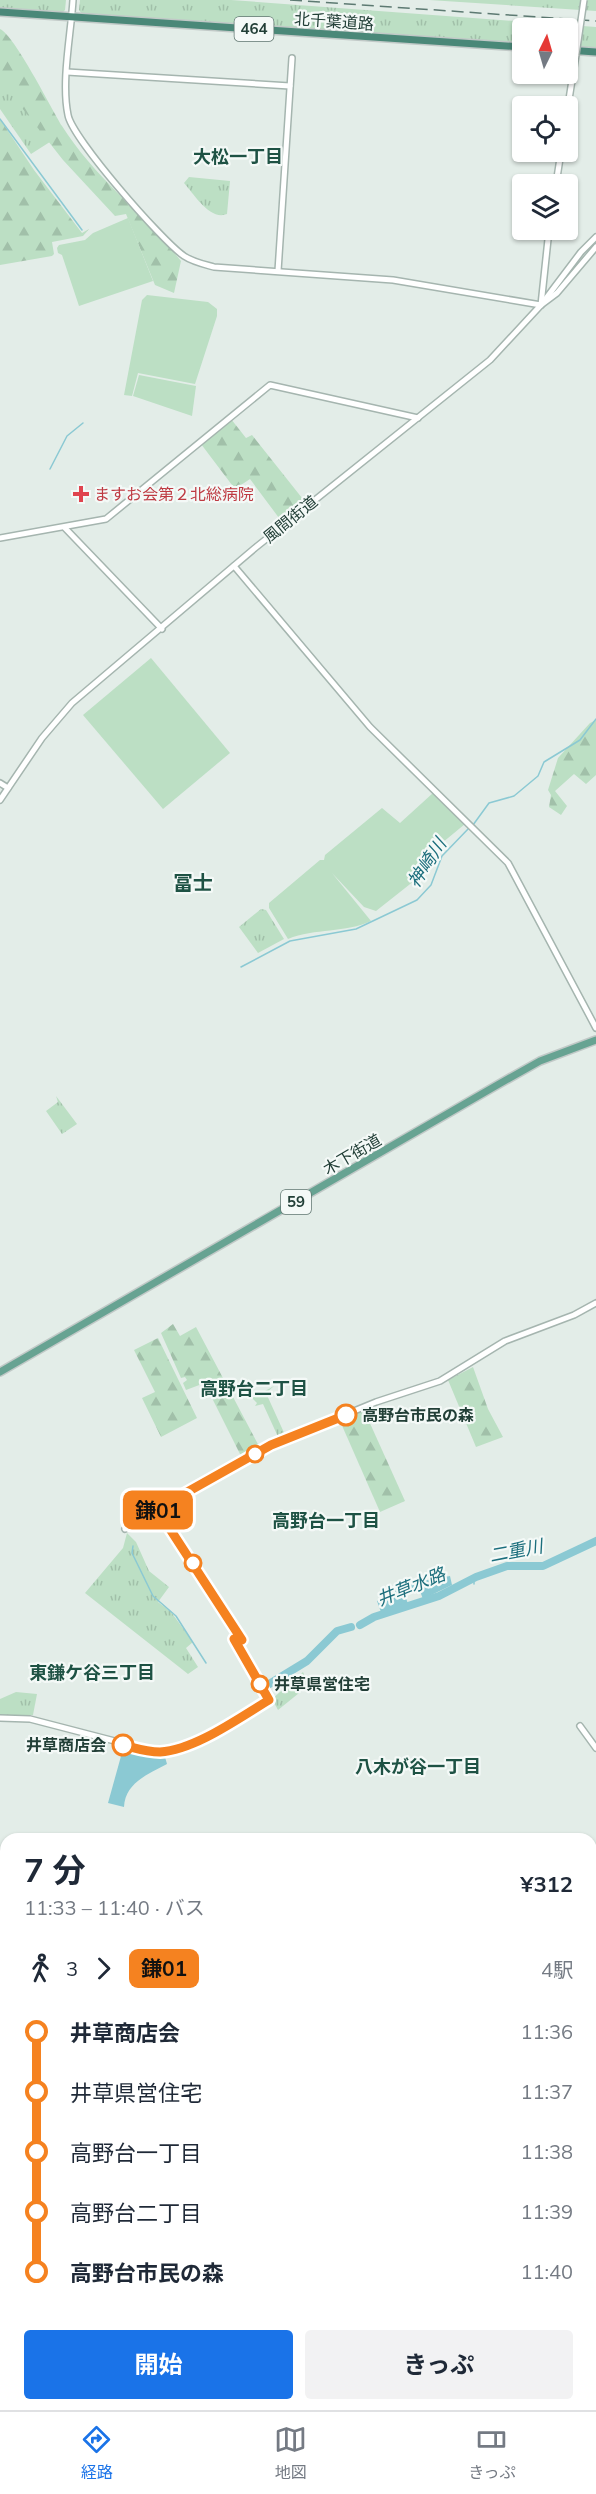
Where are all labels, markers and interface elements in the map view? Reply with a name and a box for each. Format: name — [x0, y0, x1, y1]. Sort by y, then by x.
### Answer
street label: 北千葉道路 — [293, 8, 375, 34]
road number: 464 — [234, 17, 274, 41]
north arrow — [512, 18, 578, 84]
map controls — [512, 18, 578, 240]
button: locate — [512, 96, 578, 162]
district label: 大松一丁目 — [193, 145, 283, 168]
button: layers — [512, 174, 578, 240]
place label: ますお会第２北総病院 — [94, 484, 254, 504]
marker: ますお会第２北総病院 — [72, 485, 90, 503]
street label: 風間街道 — [259, 491, 321, 547]
water label: 神崎川 — [402, 832, 452, 892]
district label: 冨士 — [173, 870, 213, 895]
street label: 木下街道 — [319, 1129, 385, 1179]
road number: 59 — [281, 1190, 311, 1214]
district label: 高野台二丁目 — [200, 1377, 308, 1400]
marker: 高野台市民の森 — [335, 1404, 357, 1426]
place label: 高野台市民の森 — [362, 1405, 474, 1425]
unlabelled marker — [246, 1445, 264, 1463]
line badge: 鎌01 — [124, 1490, 192, 1530]
text: 鎌01 — [135, 1497, 181, 1523]
district label: 高野台一丁目 — [272, 1509, 380, 1532]
water label: 二重川 — [487, 1534, 547, 1567]
unlabelled marker — [184, 1554, 202, 1572]
water label: 井草水路 — [373, 1562, 450, 1611]
district label: 東鎌ケ谷三丁目 — [29, 1661, 155, 1684]
place label: 井草県営住宅 — [274, 1674, 370, 1694]
marker: 井草県営住宅 — [251, 1675, 269, 1693]
marker: 井草商店会 — [112, 1734, 134, 1756]
place label: 井草商店会 — [26, 1735, 106, 1755]
district label: 八木が谷一丁目 — [355, 1755, 481, 1778]
text: 7 分 — [24, 1849, 86, 1890]
text: ¥312 — [520, 1870, 573, 1898]
text: 11:33 – 11:40 · バス — [24, 1895, 205, 1920]
icon: walk — [24, 1952, 57, 1985]
icon: forward — [87, 1952, 120, 1985]
text: 鎌01 — [141, 1955, 187, 1981]
text: 3 — [66, 1956, 78, 1981]
text: 4駅 — [541, 1957, 573, 1982]
text: 井草商店会 — [70, 2019, 180, 2047]
text: 11:36 — [520, 2019, 573, 2044]
text: 井草県営住宅 — [70, 2079, 202, 2107]
text: 11:37 — [520, 2079, 573, 2104]
text: 高野台一丁目 — [70, 2139, 202, 2167]
text: 11:38 — [520, 2139, 573, 2164]
text: 高野台二丁目 — [70, 2199, 202, 2227]
text: 11:39 — [520, 2199, 573, 2224]
text: 高野台市民の森 — [70, 2259, 224, 2287]
text: 11:40 — [520, 2259, 573, 2284]
button: 開始 — [24, 2330, 293, 2399]
button: きっぷ — [305, 2330, 573, 2399]
tab: 経路 — [80, 2423, 113, 2483]
tab: 地図 — [274, 2423, 307, 2483]
tab: きっぷ — [468, 2423, 516, 2483]

